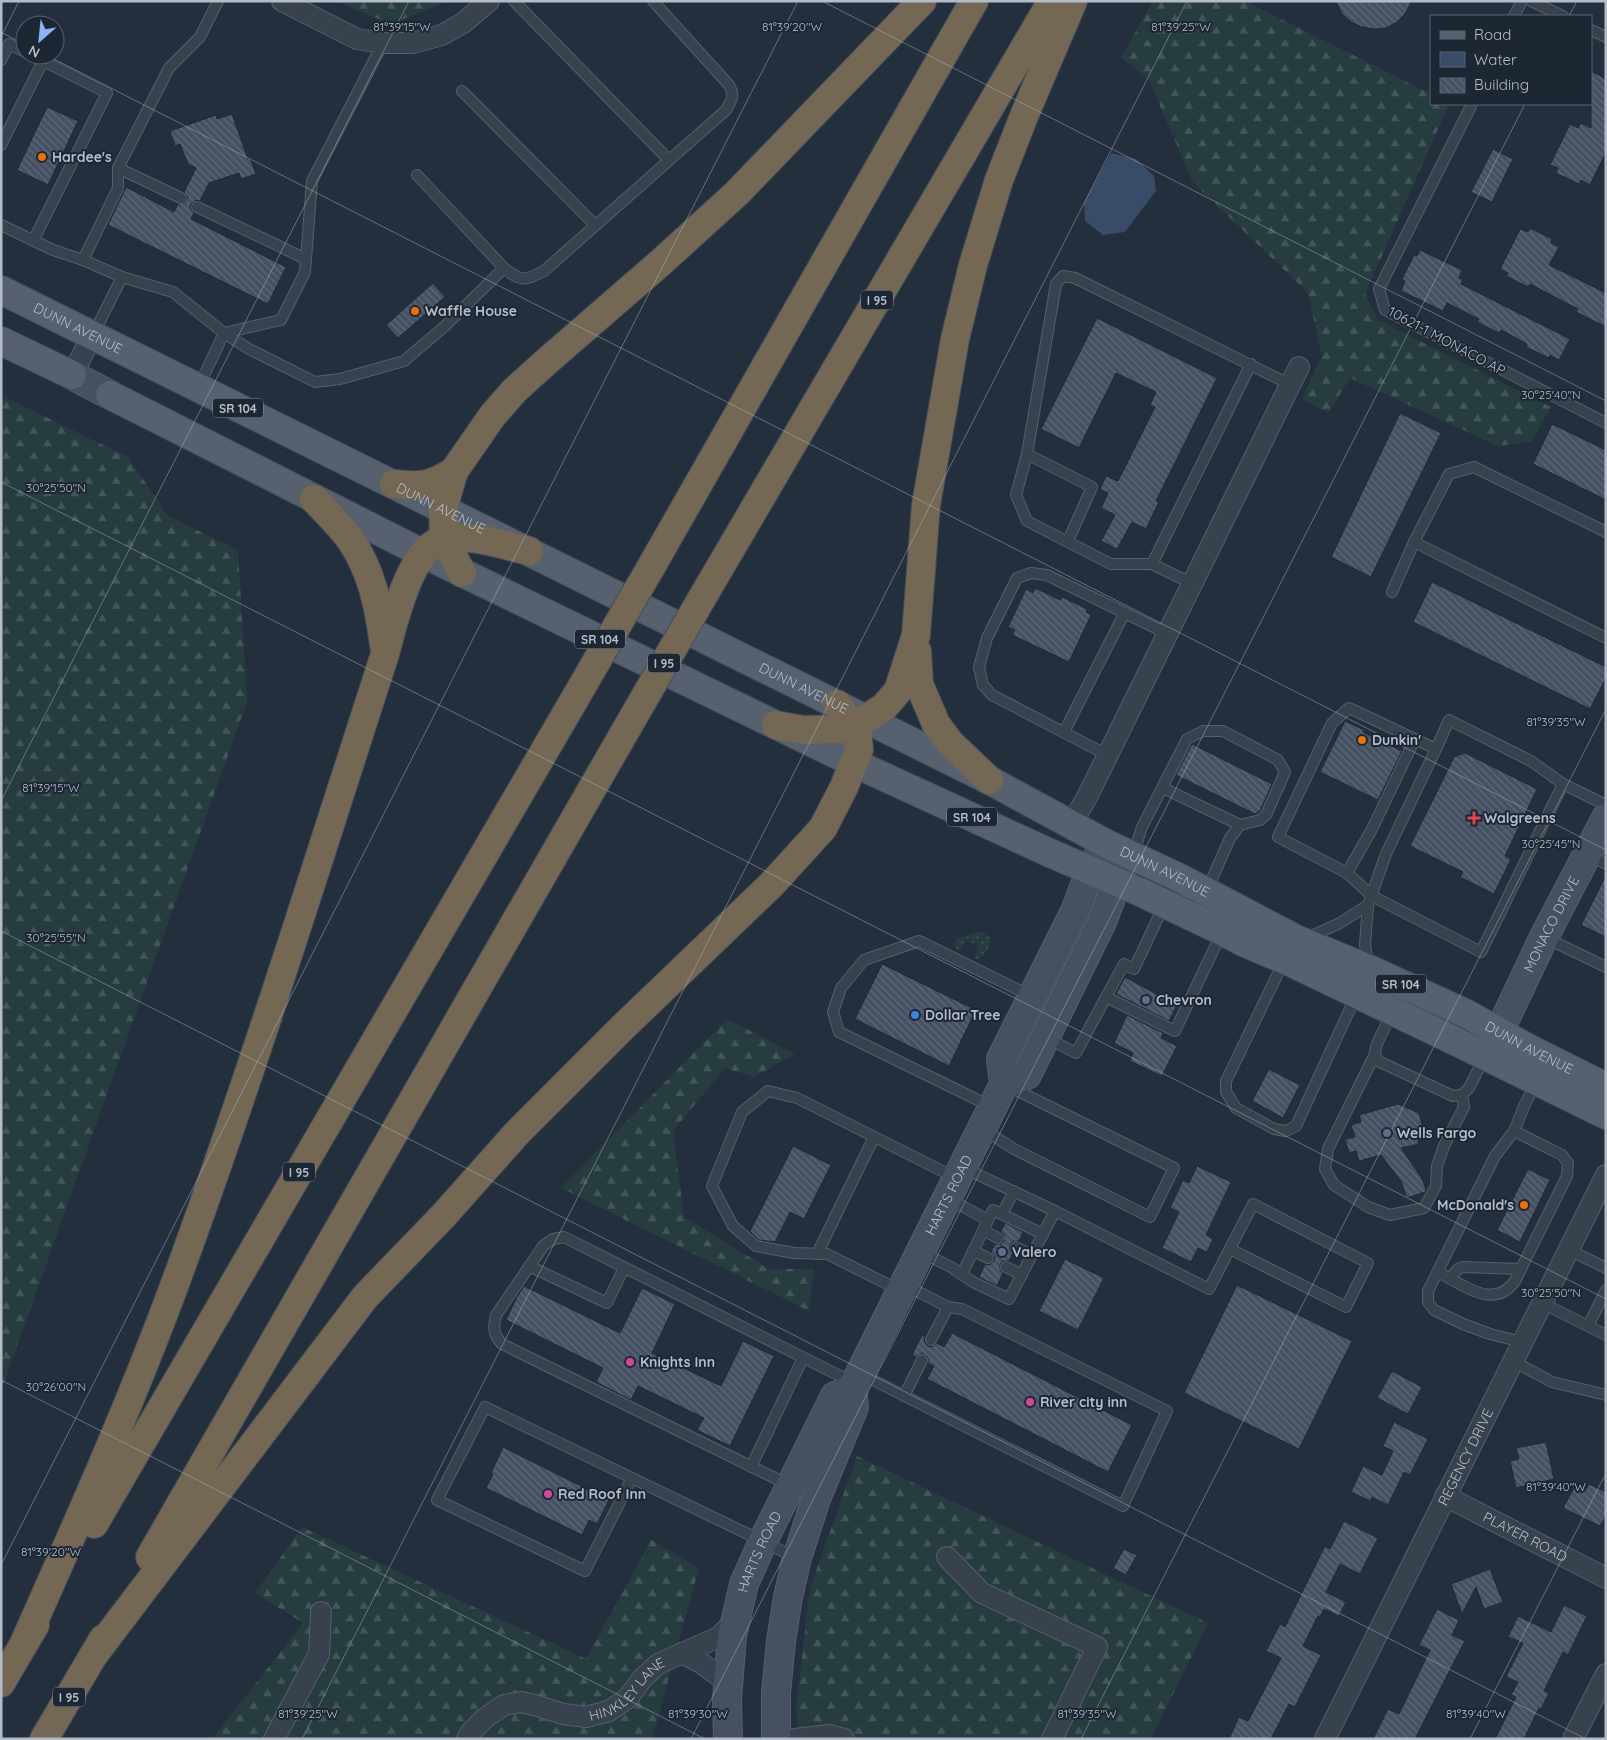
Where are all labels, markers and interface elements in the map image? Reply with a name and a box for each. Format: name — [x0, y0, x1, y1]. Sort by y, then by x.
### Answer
north arrow — [15, 15, 65, 65]
legend — [1430, 15, 1592, 105]
text: 81°39'15"W — [373, 19, 431, 34]
text: 81°39'20"W — [762, 19, 822, 34]
text: 81°39'25"W — [1151, 19, 1211, 34]
text: Road — [1474, 25, 1511, 44]
text: N — [25, 41, 43, 62]
text: Water — [1474, 50, 1517, 69]
text: Building — [1474, 75, 1529, 94]
place label: Hardee's — [52, 148, 112, 166]
marker: Hardee's — [36, 151, 48, 163]
road number: I 95 — [861, 290, 893, 310]
street label: DUNN AVENUE — [30, 298, 126, 358]
place label: Waffle House — [425, 302, 517, 320]
street label: 10621-1 MONACO AP — [1385, 302, 1509, 380]
marker: Waffle House — [409, 305, 421, 317]
text: 30°25'40"N — [1521, 387, 1581, 402]
road number: SR 104 — [213, 398, 263, 418]
street label: DUNN AVENUE — [393, 478, 489, 538]
text: 30°25'50"N — [26, 480, 86, 495]
road number: SR 104 — [575, 630, 625, 648]
road number: I 95 — [648, 654, 680, 672]
street label: DUNN AVENUE — [756, 658, 851, 718]
text: 81°39'35"W — [1526, 714, 1586, 729]
place label: Dunkin' — [1372, 731, 1421, 749]
marker: Dunkin' — [1356, 734, 1368, 746]
text: 81°39'15"W — [22, 780, 80, 795]
road number: SR 104 — [947, 808, 997, 826]
place label: Walgreens — [1484, 809, 1556, 827]
marker: Walgreens — [1468, 812, 1480, 824]
text: 30°25'45"N — [1521, 836, 1581, 851]
street label: DUNN AVENUE — [1117, 842, 1213, 901]
street label: MONACO DRIVE — [1520, 873, 1583, 975]
text: 30°25'55"N — [26, 930, 86, 945]
road number: SR 104 — [1376, 974, 1426, 994]
place label: Chevron — [1156, 991, 1212, 1009]
marker: Chevron — [1140, 994, 1152, 1006]
place label: Dollar Tree — [925, 1006, 1000, 1024]
marker: Dollar Tree — [909, 1009, 921, 1021]
street label: DUNN AVENUE — [1482, 1017, 1576, 1078]
place label: Wells Fargo — [1397, 1124, 1476, 1142]
marker: Wells Fargo — [1381, 1127, 1393, 1139]
street label: HARTS ROAD — [921, 1152, 976, 1238]
road number: I 95 — [283, 1162, 315, 1182]
place label: McDonald's — [1437, 1196, 1514, 1214]
marker: McDonald's — [1518, 1199, 1530, 1211]
place label: Valero — [1012, 1243, 1057, 1261]
marker: Valero — [996, 1246, 1008, 1258]
text: 30°25'50"N — [1521, 1285, 1581, 1300]
place label: Knights Inn — [640, 1353, 715, 1371]
marker: Knights Inn — [624, 1356, 636, 1368]
text: 30°26'00"N — [26, 1379, 86, 1394]
place label: River city inn — [1040, 1393, 1127, 1411]
marker: River city inn — [1024, 1396, 1036, 1408]
street label: REGENCY DRIVE — [1434, 1405, 1497, 1509]
text: 81°39'40"W — [1526, 1479, 1586, 1494]
place label: Red Roof Inn — [558, 1485, 646, 1503]
marker: Red Roof Inn — [542, 1488, 554, 1500]
street label: HARTS ROAD — [733, 1508, 785, 1594]
street label: PLAYER ROAD — [1480, 1508, 1570, 1566]
text: 81°39'20"W — [21, 1544, 81, 1559]
street label: HINKLEY LANE — [587, 1653, 667, 1725]
road number: I 95 — [53, 1688, 85, 1706]
text: 81°39'25"W — [278, 1706, 338, 1721]
text: 81°39'30"W — [668, 1706, 728, 1721]
text: 81°39'35"W — [1057, 1706, 1117, 1721]
text: 81°39'40"W — [1446, 1706, 1506, 1721]

